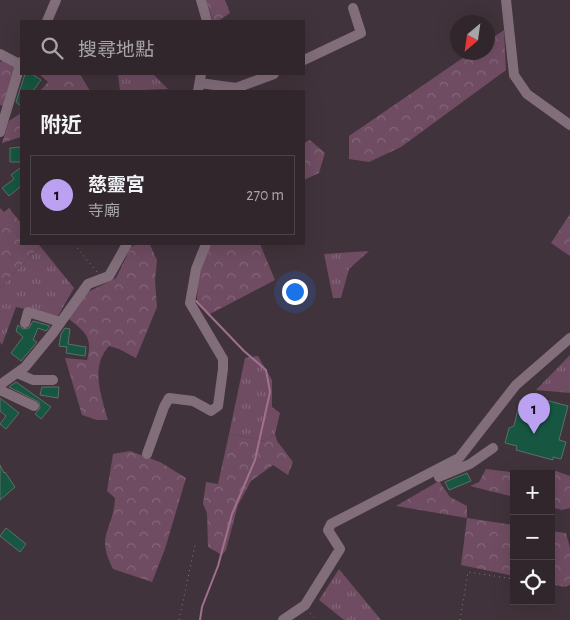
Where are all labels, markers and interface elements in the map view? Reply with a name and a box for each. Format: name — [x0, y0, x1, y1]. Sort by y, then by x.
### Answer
north arrow — [450, 15, 495, 60]
search box — [20, 20, 305, 75]
icon: search — [38, 34, 66, 62]
text: 搜尋地點 — [78, 41, 154, 60]
text: 附近 — [40, 115, 82, 136]
text: 慈靈宮 — [88, 176, 145, 195]
text: 1 — [54, 187, 60, 203]
text: 270 m — [246, 187, 284, 203]
text: 寺廟 — [88, 203, 120, 219]
your location — [282, 279, 308, 305]
pin: 1 — [518, 393, 550, 434]
map controls — [510, 470, 555, 605]
button: + — [510, 470, 555, 515]
button: − — [510, 515, 555, 560]
button: locate — [510, 560, 555, 605]

